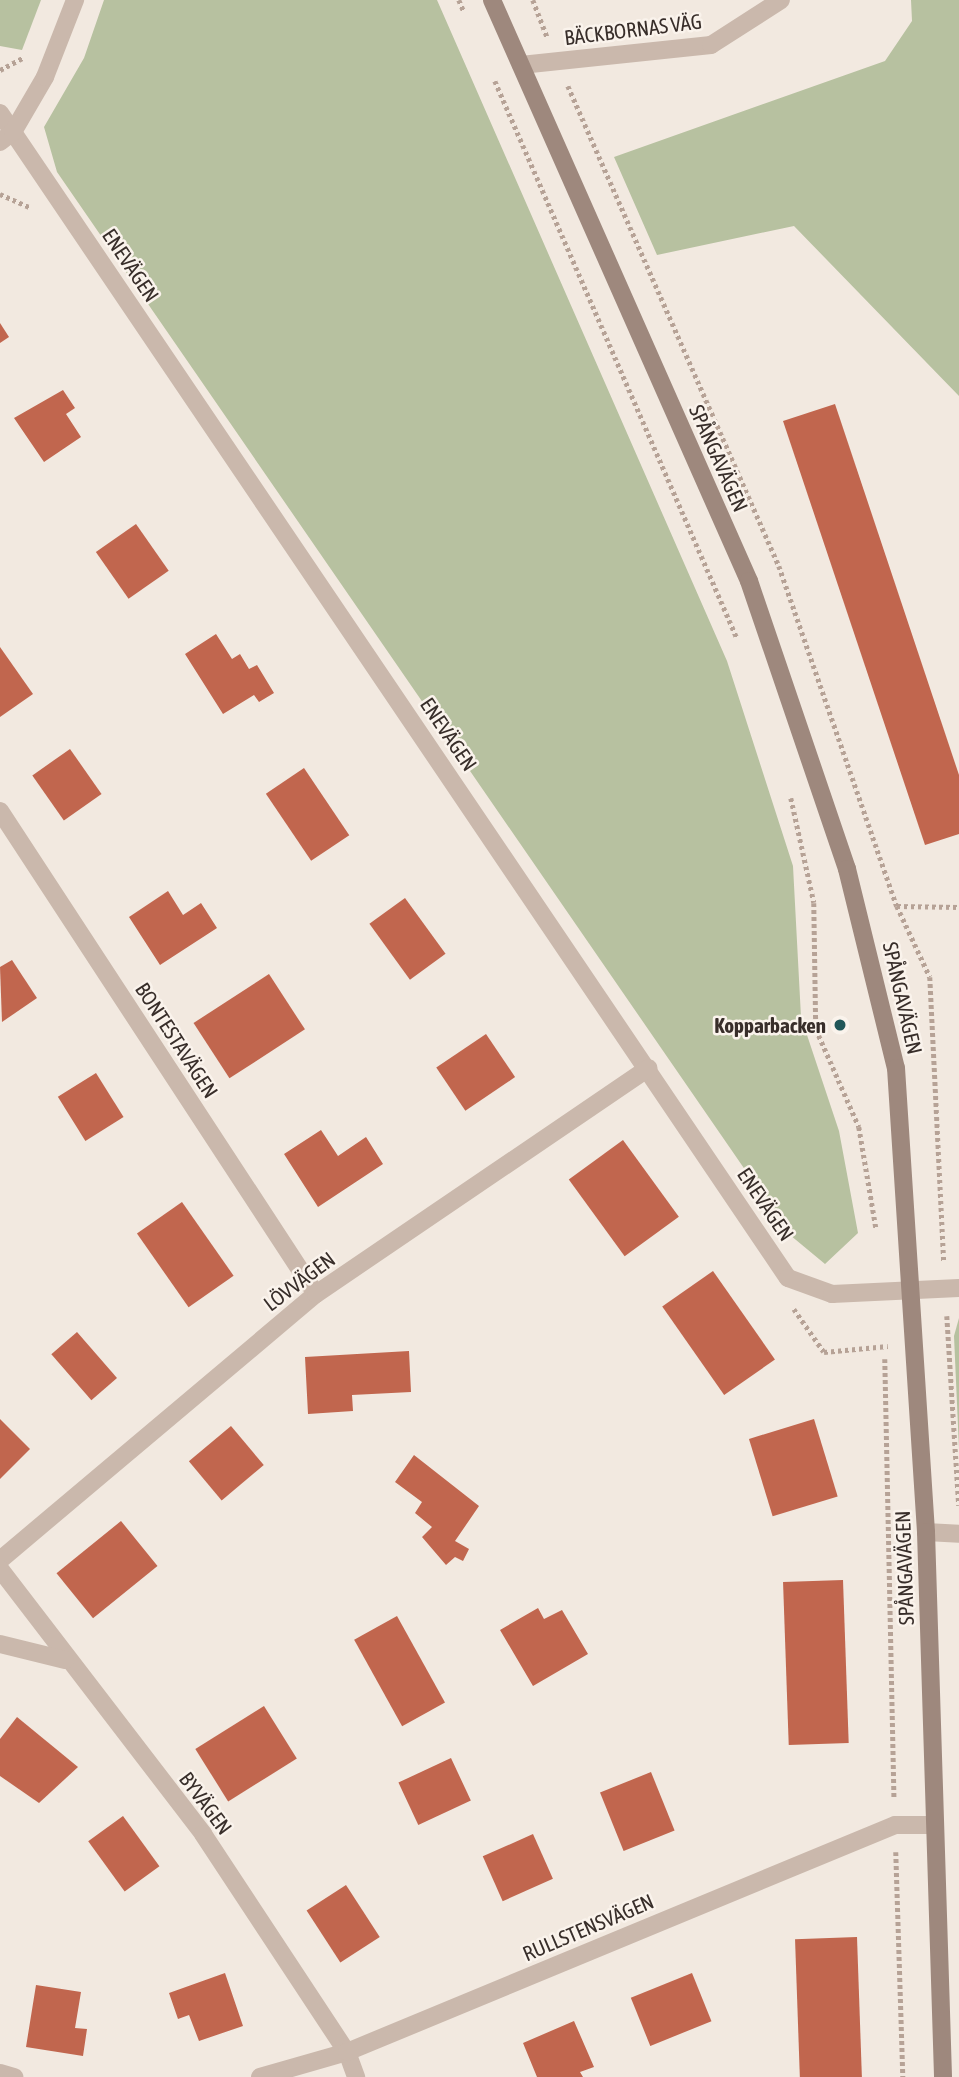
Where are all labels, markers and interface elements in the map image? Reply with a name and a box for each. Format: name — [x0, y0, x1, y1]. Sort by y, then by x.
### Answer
street label: BÄCKBORNAS VÄG — [563, 8, 703, 50]
street label: ENEVÄGEN — [97, 224, 165, 306]
street label: SPÅNGAVÄGEN — [684, 401, 754, 515]
street label: ENEVÄGEN — [415, 693, 483, 775]
street label: SPÅNGAVÄGEN — [878, 939, 928, 1057]
street label: BONTESTAVÄGEN — [130, 978, 224, 1102]
place label: Kopparbacken — [714, 1012, 826, 1038]
marker: Kopparbacken — [832, 1017, 848, 1033]
street label: ENEVÄGEN — [732, 1163, 800, 1245]
street label: LÖVVÄGEN — [258, 1246, 340, 1316]
street label: SPÅNGAVÄGEN — [889, 1510, 919, 1626]
street label: BYVÄGEN — [174, 1767, 238, 1839]
street label: RULLSTENSVÄGEN — [519, 1888, 657, 1966]

